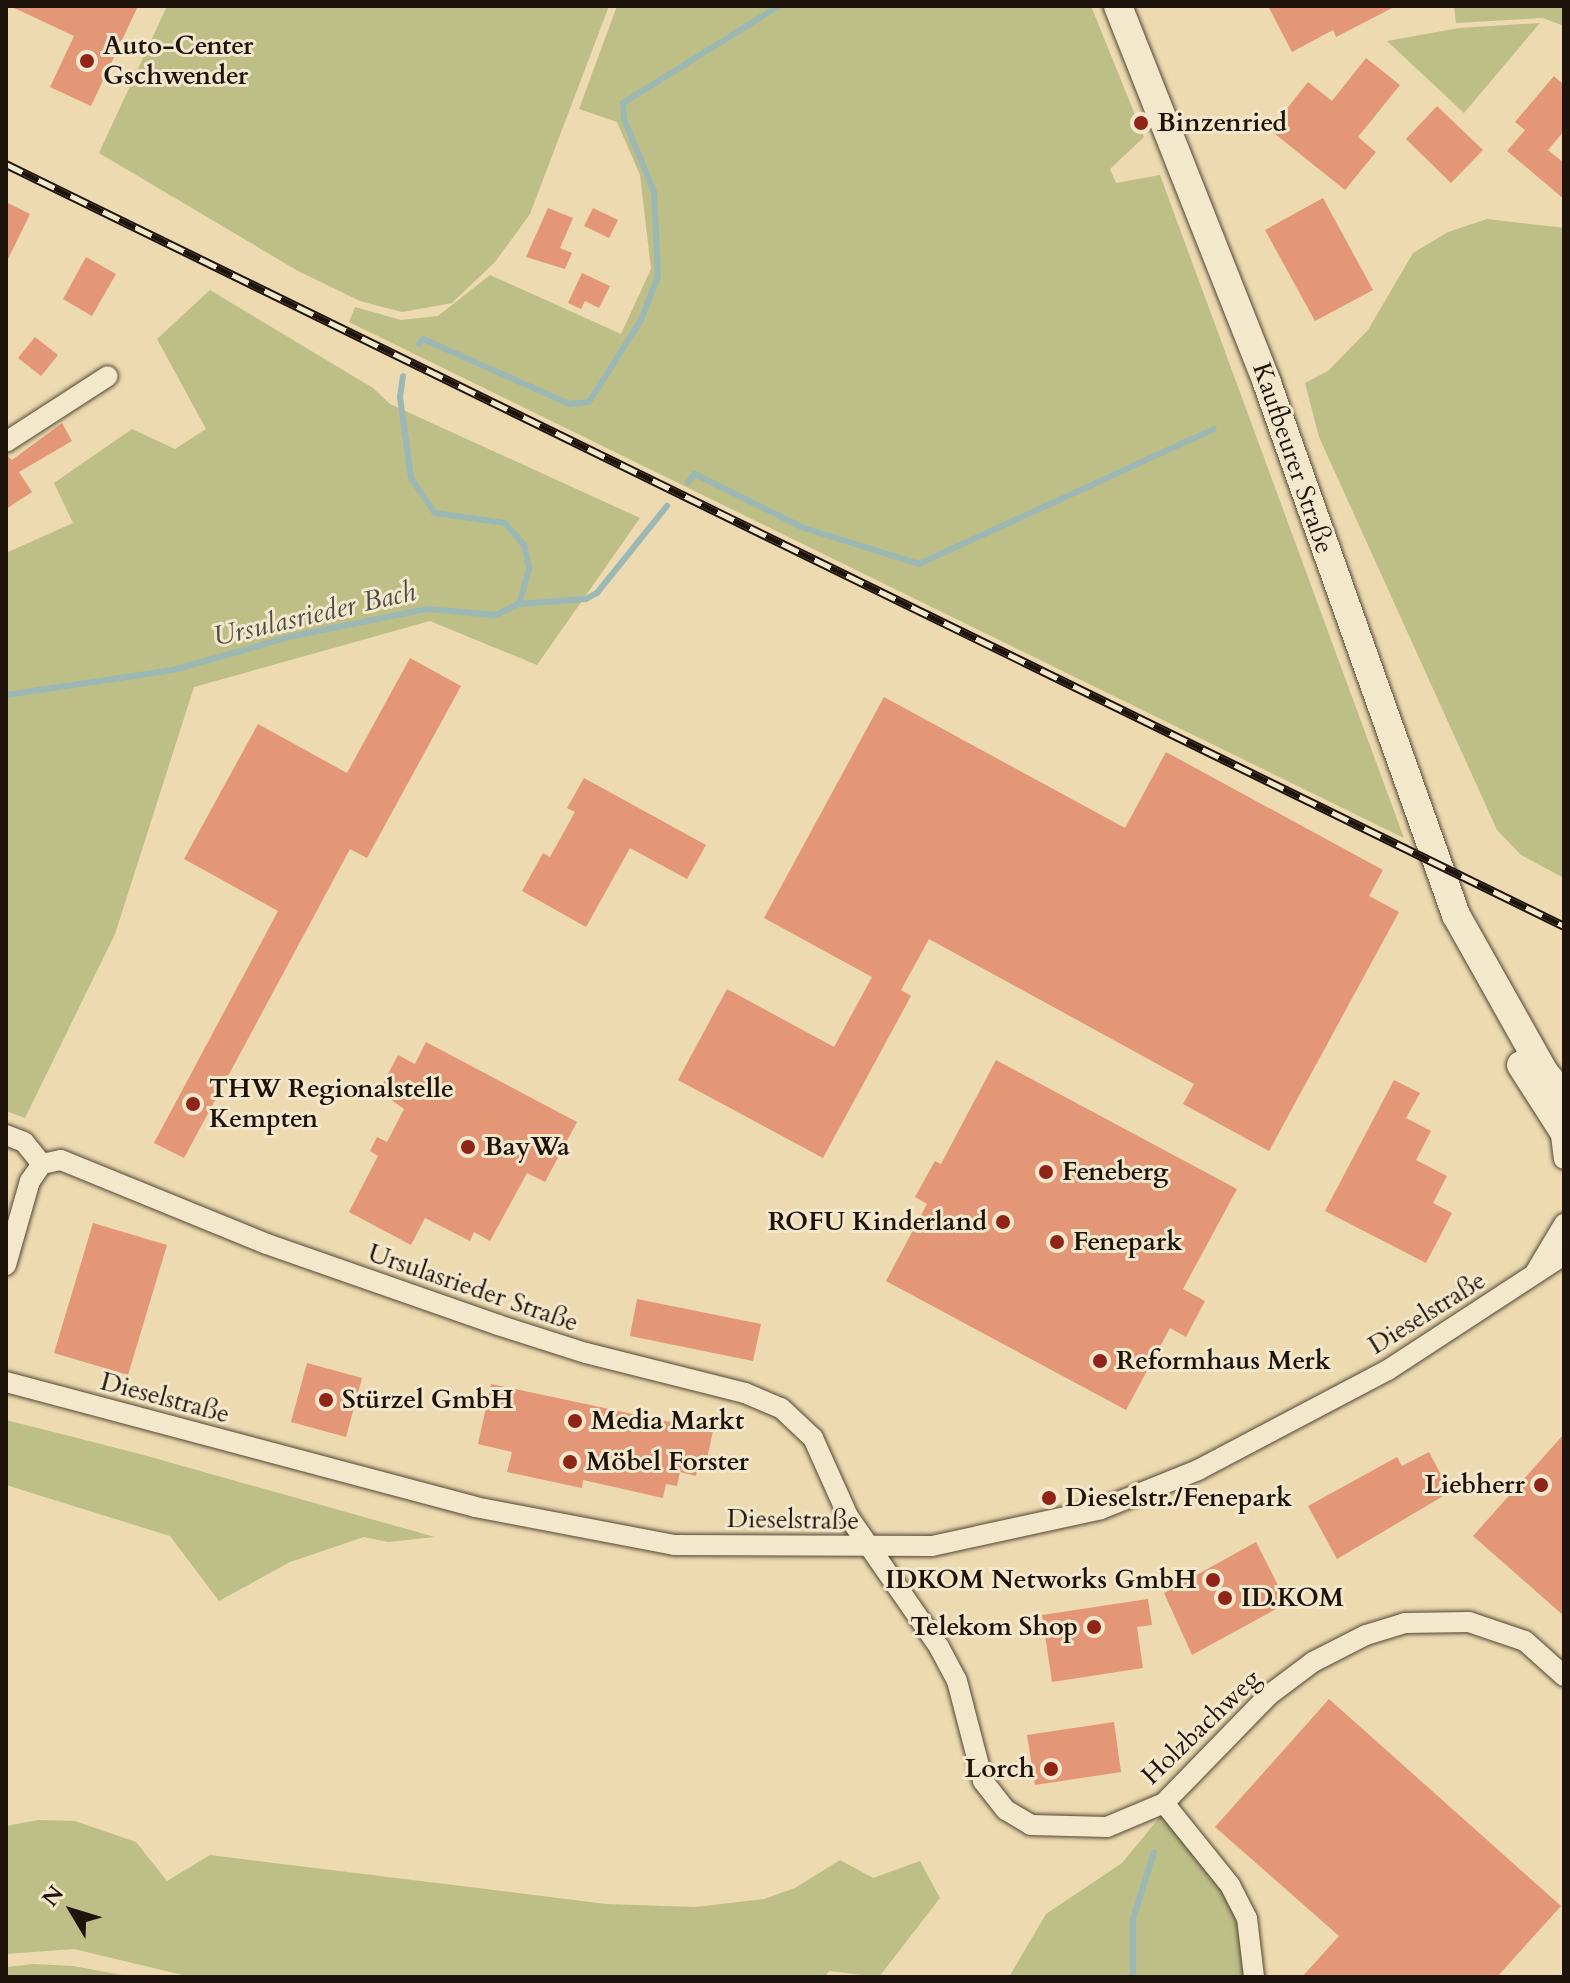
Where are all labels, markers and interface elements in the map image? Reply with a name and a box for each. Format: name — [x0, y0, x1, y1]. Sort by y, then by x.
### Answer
place label: Auto-Center Gschwender — [103, 30, 253, 92]
marker: Auto-Center Gschwender — [78, 52, 96, 70]
place label: Binzenried — [1157, 107, 1287, 139]
marker: Binzenried — [1132, 114, 1150, 132]
street label: Kaufbeurer Straße — [1246, 358, 1340, 558]
water label: Ursulasrieder Bach — [209, 574, 419, 654]
place label: THW Regionalstelle Kempten — [209, 1073, 454, 1134]
marker: THW Regionalstelle Kempten — [184, 1095, 202, 1113]
place label: BayWa — [484, 1131, 570, 1163]
marker: BayWa — [459, 1138, 477, 1156]
place label: Feneberg — [1062, 1156, 1168, 1188]
marker: Feneberg — [1037, 1163, 1055, 1181]
place label: ROFU Kinderland — [768, 1206, 987, 1238]
marker: ROFU Kinderland — [994, 1213, 1012, 1231]
place label: Fenepark — [1073, 1226, 1183, 1258]
marker: Fenepark — [1048, 1233, 1066, 1251]
street label: Ursulasrieder Straße — [364, 1237, 582, 1339]
street label: Dieselstraße — [1363, 1265, 1491, 1361]
place label: Reformhaus Merk — [1116, 1345, 1331, 1377]
marker: Reformhaus Merk — [1091, 1352, 1109, 1370]
street label: Dieselstraße — [97, 1366, 233, 1430]
place label: Stürzel GmbH — [342, 1384, 514, 1416]
marker: Stürzel GmbH — [317, 1391, 335, 1409]
place label: Media Markt — [591, 1405, 744, 1437]
marker: Media Markt — [566, 1412, 584, 1430]
place label: Möbel Forster — [586, 1446, 749, 1478]
marker: Möbel Forster — [561, 1453, 579, 1471]
place label: Liebherr — [1425, 1469, 1525, 1501]
marker: Liebherr — [1532, 1476, 1550, 1494]
place label: Dieselstr./Fenepark — [1065, 1482, 1292, 1514]
marker: Dieselstr./Fenepark — [1040, 1489, 1058, 1507]
street label: Dieselstraße — [727, 1503, 859, 1537]
place label: IDKOM Networks GmbH — [885, 1564, 1197, 1596]
marker: IDKOM Networks GmbH — [1204, 1571, 1222, 1589]
place label: ID.KOM — [1241, 1582, 1344, 1614]
marker: ID.KOM — [1216, 1589, 1234, 1607]
place label: Telekom Shop — [910, 1611, 1078, 1643]
marker: Telekom Shop — [1085, 1618, 1103, 1636]
street label: Holzbachweg — [1135, 1663, 1267, 1791]
place label: Lorch — [965, 1753, 1035, 1785]
marker: Lorch — [1042, 1760, 1060, 1778]
north arrow — [32, 1871, 112, 1951]
text: N — [35, 1879, 71, 1913]

